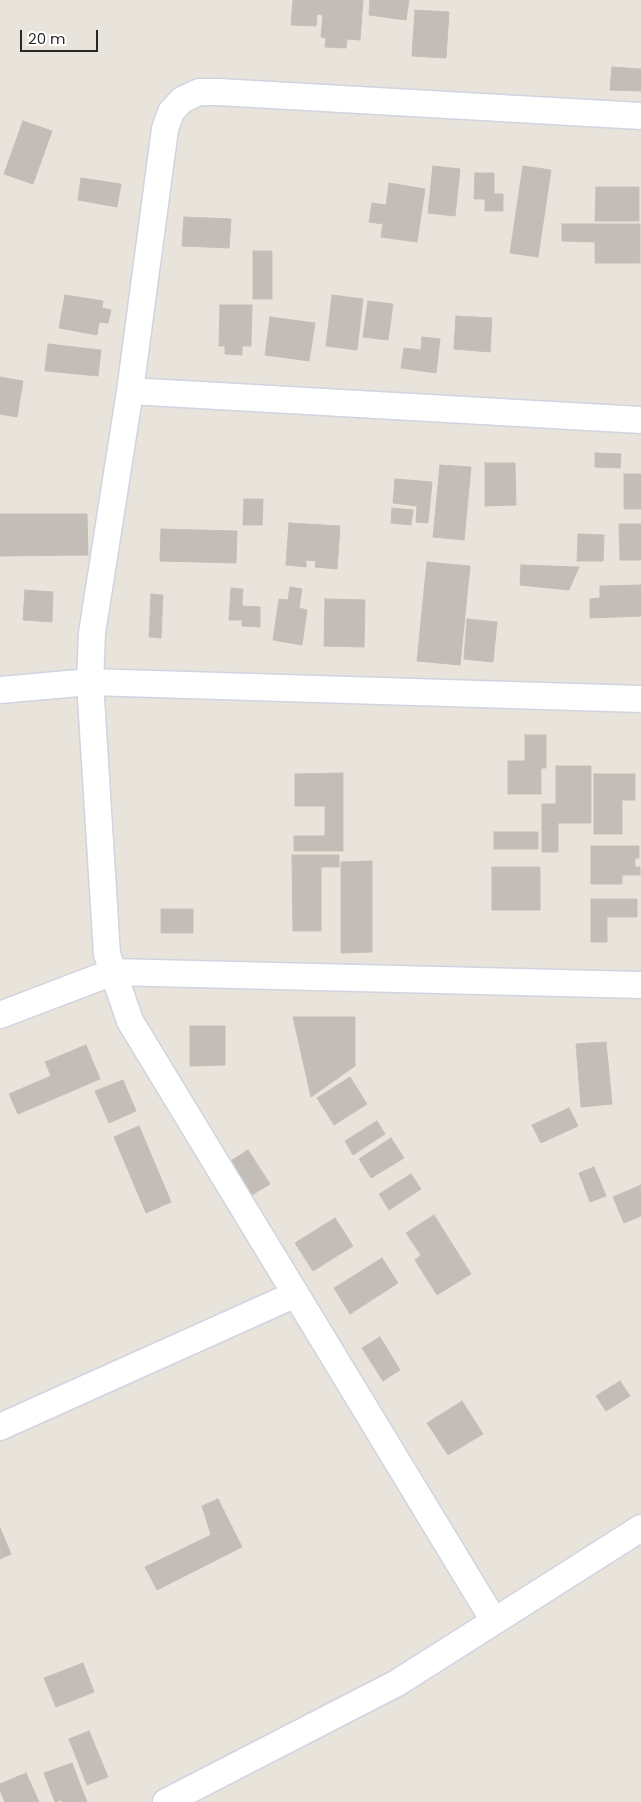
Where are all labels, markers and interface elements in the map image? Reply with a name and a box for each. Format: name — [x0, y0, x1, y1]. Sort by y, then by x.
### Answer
scale bar — [22, 20, 100, 52]
text: 20 m — [28, 28, 66, 49]

